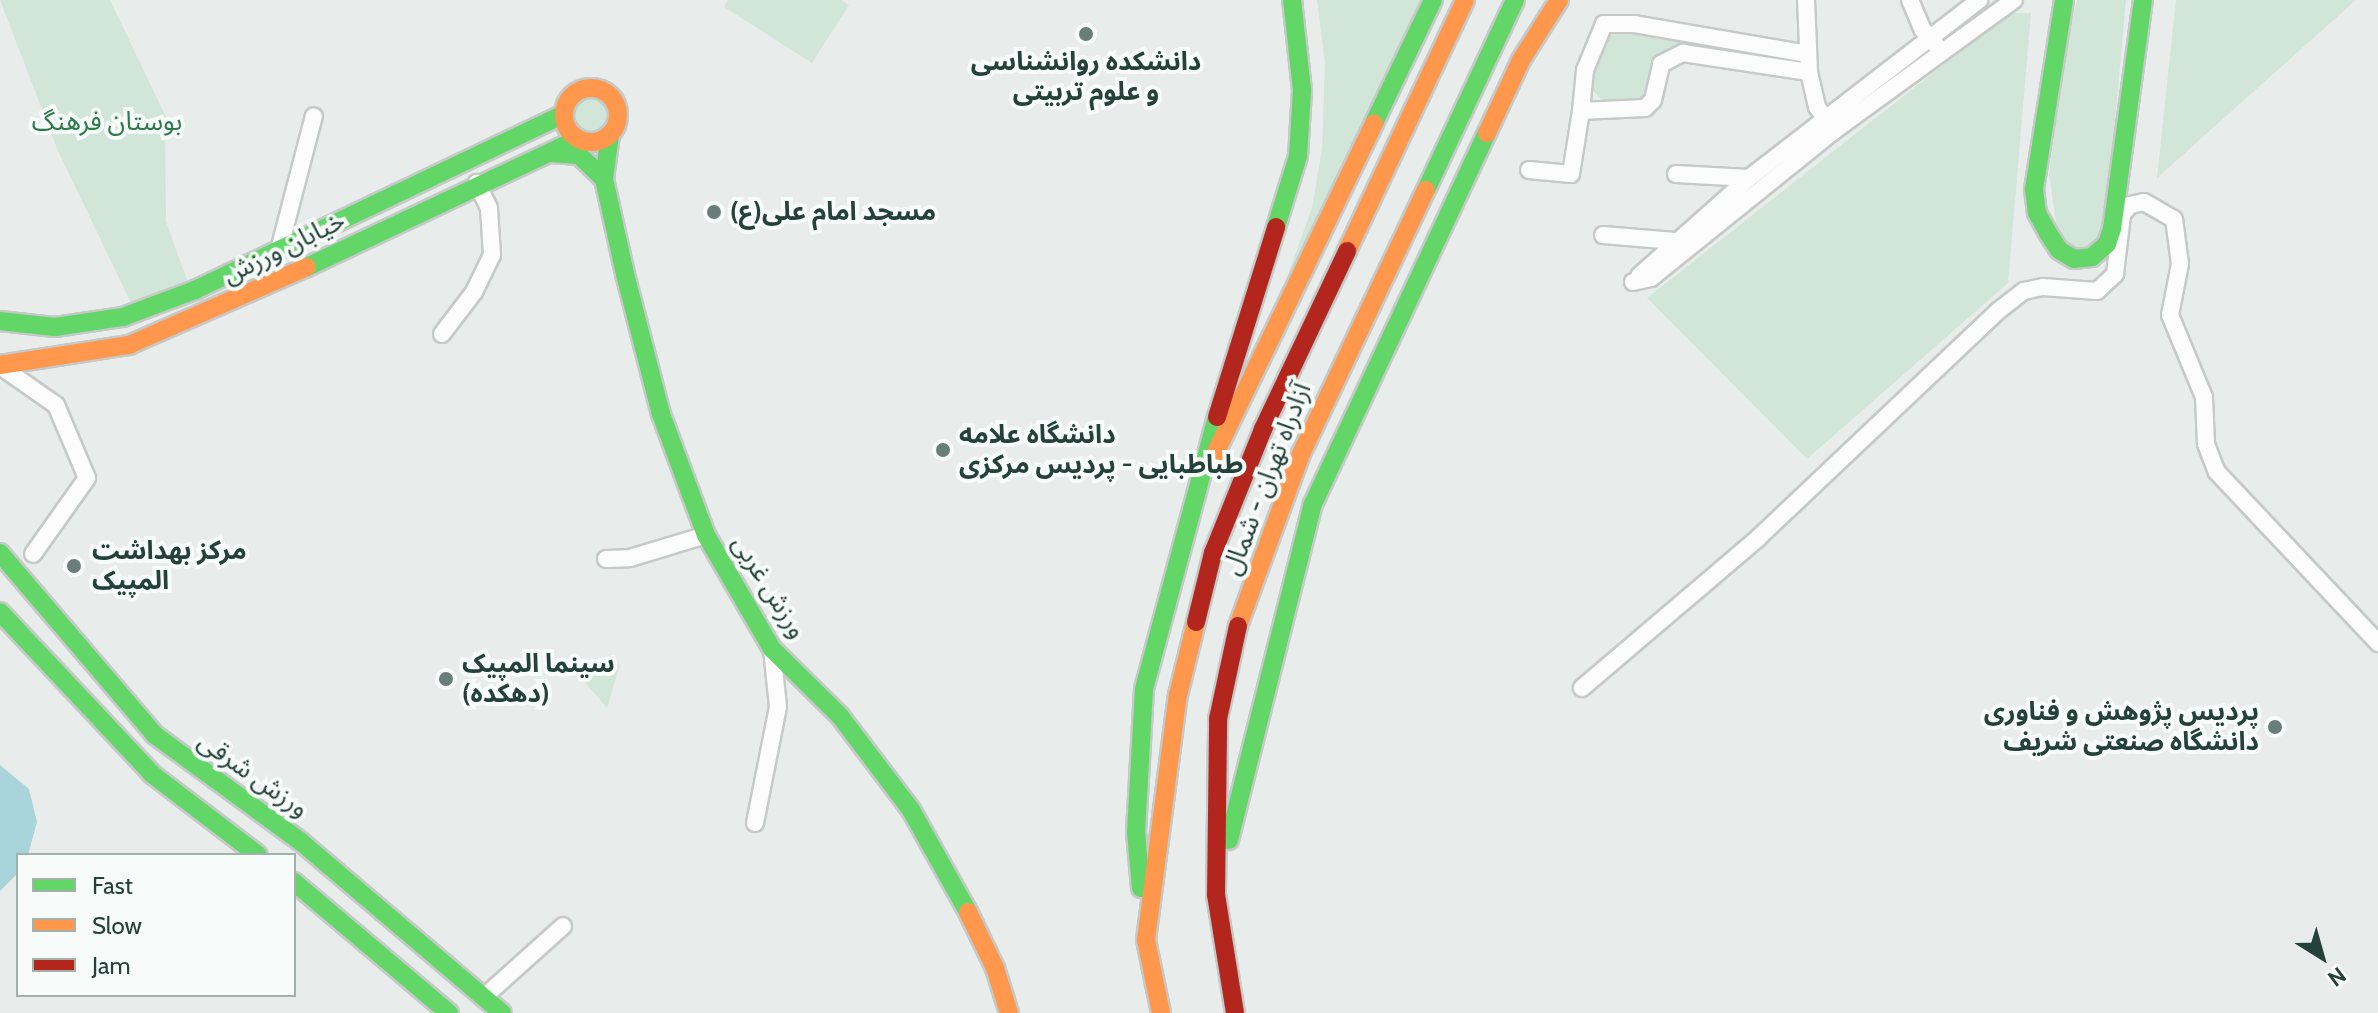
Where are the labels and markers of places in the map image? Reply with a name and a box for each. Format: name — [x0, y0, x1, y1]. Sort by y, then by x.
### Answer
marker: دانشکده روانشناسی و علوم تربیتی — [1077, 25, 1095, 43]
place label: دانشکده روانشناسی و علوم تربیتی — [971, 46, 1201, 108]
place label: مسجد امام علی(ع) — [730, 196, 936, 228]
marker: مسجد امام علی(ع) — [705, 203, 723, 221]
place label: دانشگاه علامه طباطبایی - پردیس مرکزی — [959, 419, 1243, 480]
marker: دانشگاه علامه طباطبایی - پردیس مرکزی — [934, 441, 952, 459]
place label: مرکز بهداشت المپیک — [92, 535, 247, 596]
marker: مرکز بهداشت المپیک — [63, 555, 85, 577]
place label: سینما المپیک (دهکده) — [462, 648, 615, 710]
marker: سینما المپیک (دهکده) — [437, 670, 455, 688]
place label: پردیس پژوهش و فناوری دانشگاه صنعتی شریف — [1984, 696, 2259, 758]
marker: پردیس پژوهش و فناوری دانشگاه صنعتی شریف — [2266, 718, 2284, 736]

